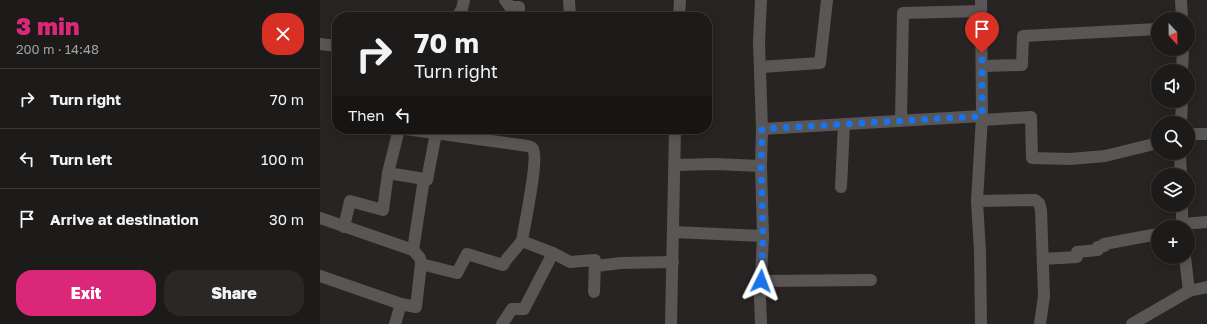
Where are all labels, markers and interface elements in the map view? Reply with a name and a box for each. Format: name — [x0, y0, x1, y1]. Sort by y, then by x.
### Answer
text: 3 min — [16, 11, 79, 40]
pin — [965, 12, 999, 53]
north arrow — [1151, 12, 1195, 56]
map controls — [1151, 12, 1195, 264]
button: close — [262, 13, 304, 55]
icon: arrive — [971, 18, 993, 40]
text: 70 m — [414, 26, 479, 59]
icon: right — [348, 28, 400, 80]
text: 200 m · 14:48 — [16, 41, 99, 57]
text: Turn right — [414, 60, 498, 82]
button: sound — [1151, 64, 1195, 108]
icon: right — [16, 88, 38, 110]
text: Turn right — [50, 90, 121, 108]
text: 70 m — [270, 90, 304, 108]
icon: left — [392, 104, 414, 126]
text: Then — [348, 106, 384, 124]
button: search — [1151, 116, 1195, 160]
icon: left — [16, 148, 38, 170]
text: Turn left — [50, 150, 112, 168]
text: 100 m — [261, 150, 304, 168]
button: layers — [1151, 168, 1195, 212]
icon: arrive — [16, 208, 38, 230]
text: Arrive at destination — [50, 210, 199, 228]
text: 30 m — [269, 210, 304, 228]
button: + — [1151, 220, 1195, 264]
position arrow — [740, 260, 782, 302]
button: Exit — [16, 270, 156, 316]
button: Share — [164, 270, 304, 316]

